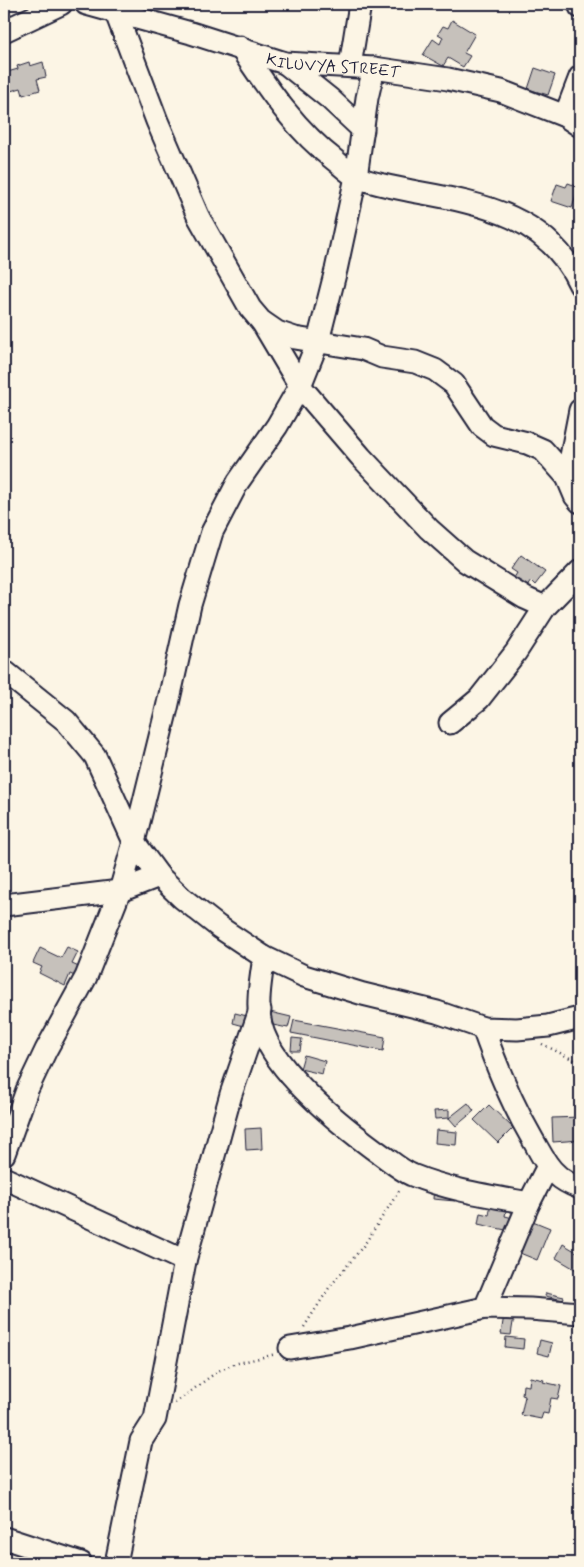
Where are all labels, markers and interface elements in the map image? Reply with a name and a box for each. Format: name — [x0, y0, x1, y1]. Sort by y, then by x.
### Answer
street label: KILUVYA STREET — [263, 49, 403, 84]

